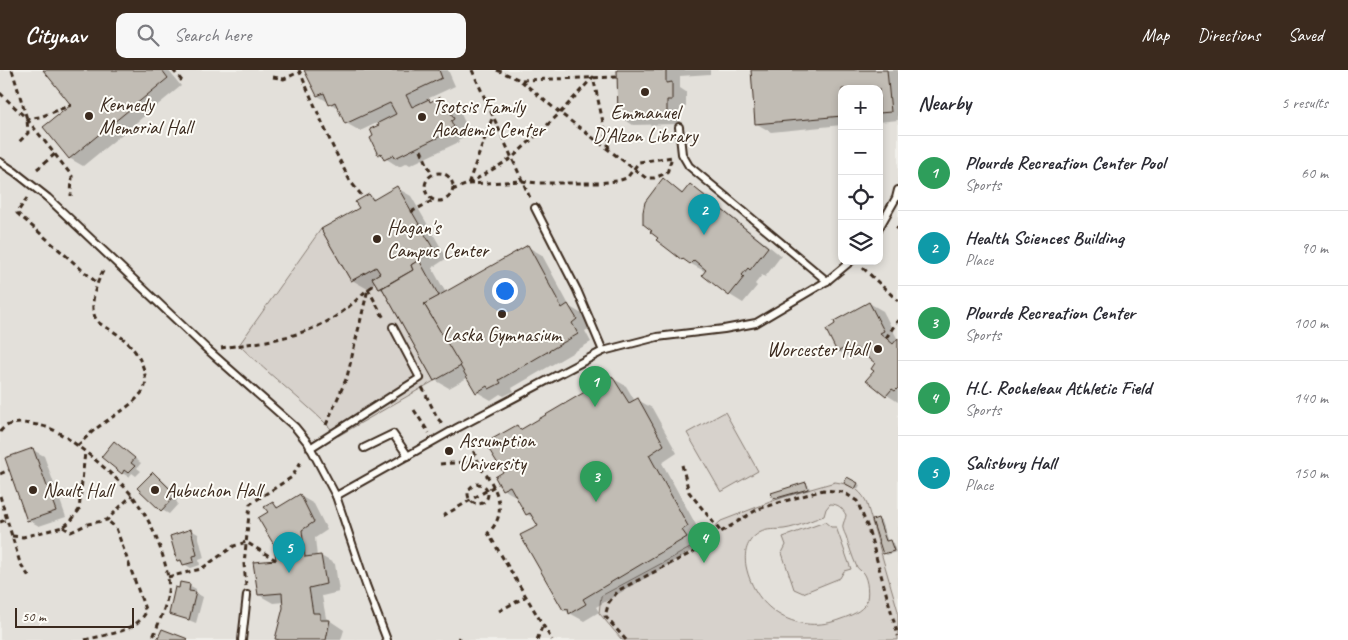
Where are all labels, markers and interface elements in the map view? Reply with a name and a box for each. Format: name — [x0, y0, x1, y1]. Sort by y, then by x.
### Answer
search box — [116, 13, 466, 58]
text: Citynav — [25, 20, 86, 50]
icon: search — [134, 21, 162, 49]
text: Search here — [174, 23, 251, 47]
text: Map — [1142, 24, 1169, 46]
text: Directions — [1197, 24, 1260, 46]
text: Saved — [1288, 24, 1323, 46]
map controls — [838, 85, 883, 265]
button: + — [838, 85, 883, 130]
marker: Emmanuel D'Alzon Library — [639, 86, 651, 98]
text: Nearby — [918, 90, 971, 116]
place label: Kennedy Memorial Hall — [99, 92, 196, 140]
text: 5 results — [1281, 93, 1328, 113]
place label: Tsotsis Family Academic Center — [432, 94, 546, 142]
place label: Emmanuel D'Alzon Library — [593, 100, 700, 148]
marker: Kennedy Memorial Hall — [83, 110, 95, 122]
marker: Tsotsis Family Academic Center — [416, 111, 428, 123]
button: − — [838, 130, 883, 175]
text: Plourde Recreation Center Pool — [965, 151, 1165, 175]
text: 1 — [930, 163, 938, 183]
text: 60 m — [1301, 163, 1328, 183]
button: locate — [838, 175, 883, 220]
text: Sports — [965, 175, 1001, 195]
pin: 2 — [688, 194, 720, 235]
place label: Hagan's Campus Center — [387, 215, 490, 263]
button: layers — [838, 220, 883, 265]
text: Health Sciences Building — [965, 226, 1124, 250]
marker: Hagan's Campus Center — [371, 233, 383, 245]
text: 2 — [930, 238, 938, 258]
text: 90 m — [1301, 238, 1328, 258]
text: Place — [965, 250, 993, 270]
your location — [492, 278, 518, 304]
text: Plourde Recreation Center — [965, 301, 1135, 325]
marker: Laska Gymnasium — [496, 308, 508, 320]
text: 3 — [930, 313, 938, 333]
text: 100 m — [1294, 313, 1328, 333]
place label: Laska Gymnasium — [443, 322, 563, 347]
text: Sports — [965, 325, 1001, 345]
place label: Worcester Hall — [767, 337, 872, 362]
marker: Worcester Hall — [872, 343, 884, 355]
pin: 1 — [579, 366, 611, 407]
text: H.L. Rocheleau Athletic Field — [965, 376, 1151, 400]
text: 4 — [930, 388, 938, 408]
text: 140 m — [1294, 388, 1328, 408]
text: Sports — [965, 400, 1001, 420]
place label: Assumption University — [459, 428, 536, 476]
marker: Assumption University — [443, 445, 455, 457]
text: Salisbury Hall — [965, 451, 1056, 475]
pin: 3 — [580, 461, 612, 502]
text: 5 — [931, 463, 937, 483]
text: 150 m — [1294, 463, 1328, 483]
text: Place — [965, 475, 993, 495]
place label: Nault Hall — [43, 478, 116, 503]
place label: Aubuchon Hall — [165, 478, 266, 503]
marker: Nault Hall — [27, 484, 39, 496]
marker: Aubuchon Hall — [149, 484, 161, 496]
pin: 4 — [688, 522, 720, 563]
pin: 5 — [273, 532, 305, 573]
scale bar — [15, 605, 134, 628]
text: 50 m — [22, 608, 46, 625]

